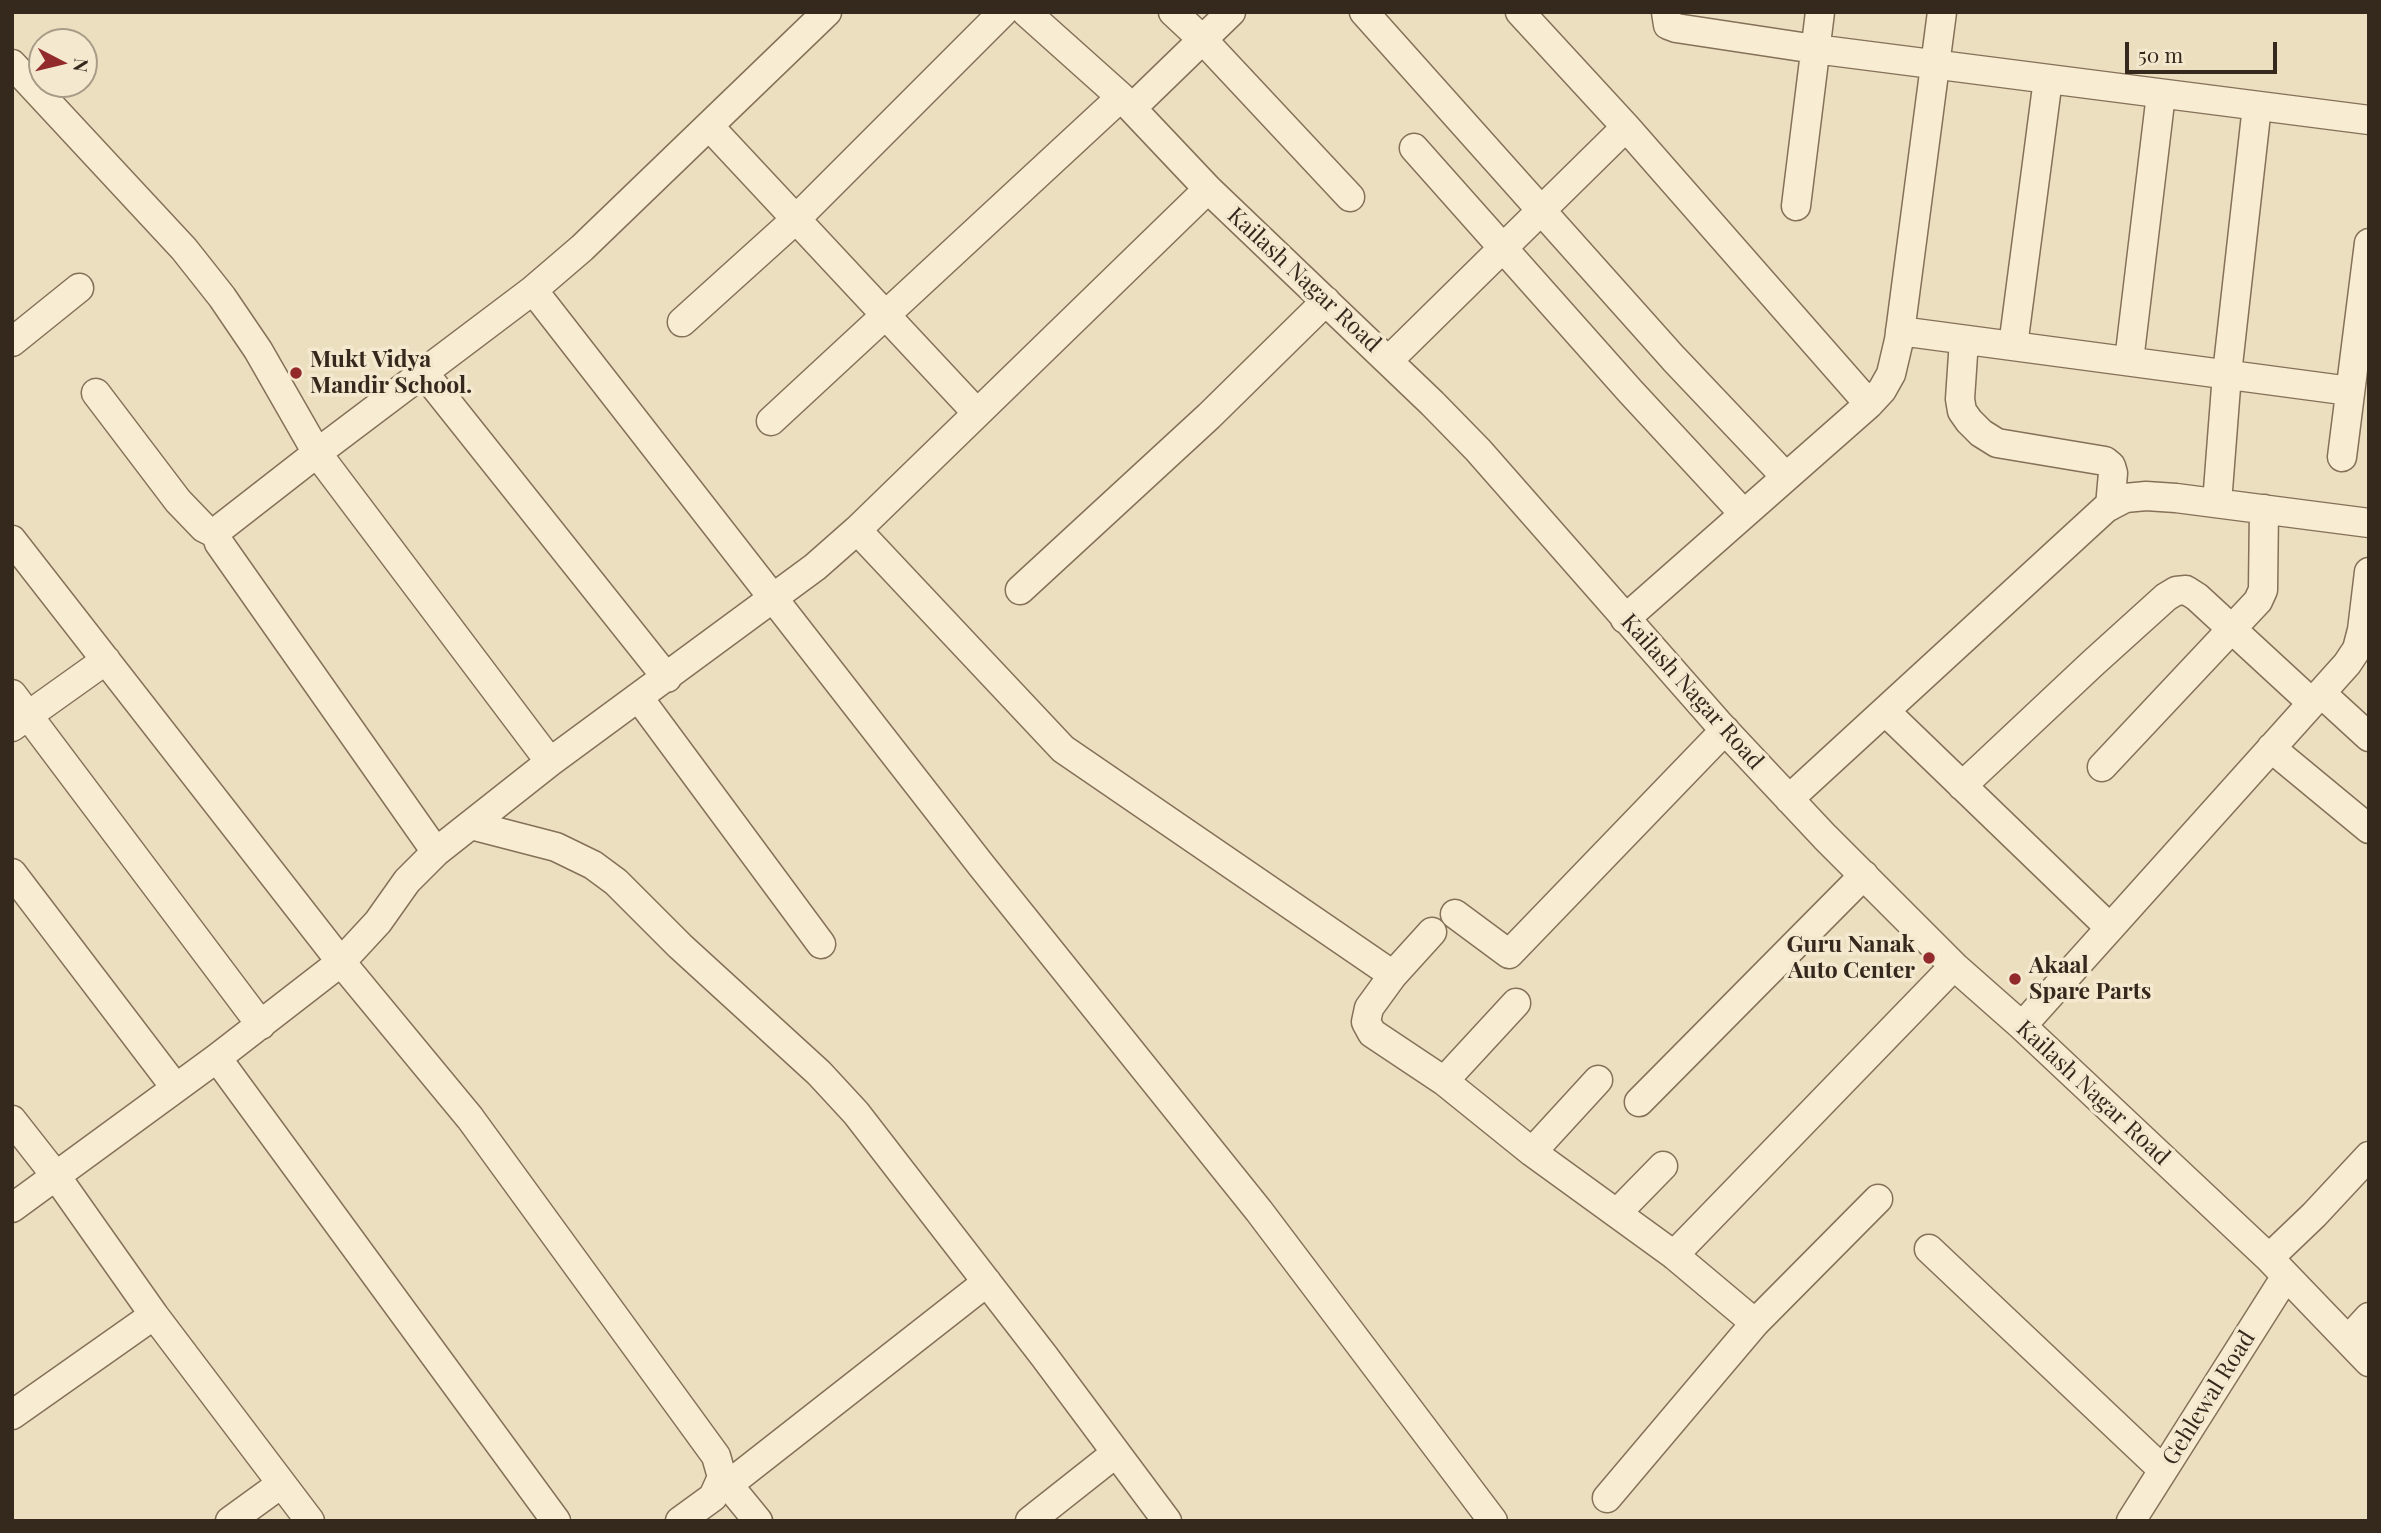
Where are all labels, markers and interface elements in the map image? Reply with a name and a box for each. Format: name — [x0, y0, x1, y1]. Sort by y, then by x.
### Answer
north arrow — [28, 28, 98, 98]
scale bar — [2129, 28, 2281, 72]
text: 50 m — [2138, 40, 2183, 68]
text: N — [68, 57, 96, 74]
street label: Kailash Nagar Road — [1222, 202, 1386, 358]
place label: Mukt Vidya Mandir School. — [310, 346, 472, 400]
marker: Mukt Vidya Mandir School. — [288, 365, 304, 381]
street label: Kailash Nagar Road — [1615, 609, 1769, 775]
place label: Guru Nanak Auto Center — [1787, 931, 1915, 985]
marker: Guru Nanak Auto Center — [1921, 950, 1937, 966]
place label: Akaal Spare Parts — [2029, 952, 2151, 1006]
marker: Akaal Spare Parts — [2007, 971, 2023, 987]
street label: Kailash Nagar Road — [2011, 1015, 2175, 1171]
street label: Gehlewal Road — [2157, 1326, 2261, 1470]

